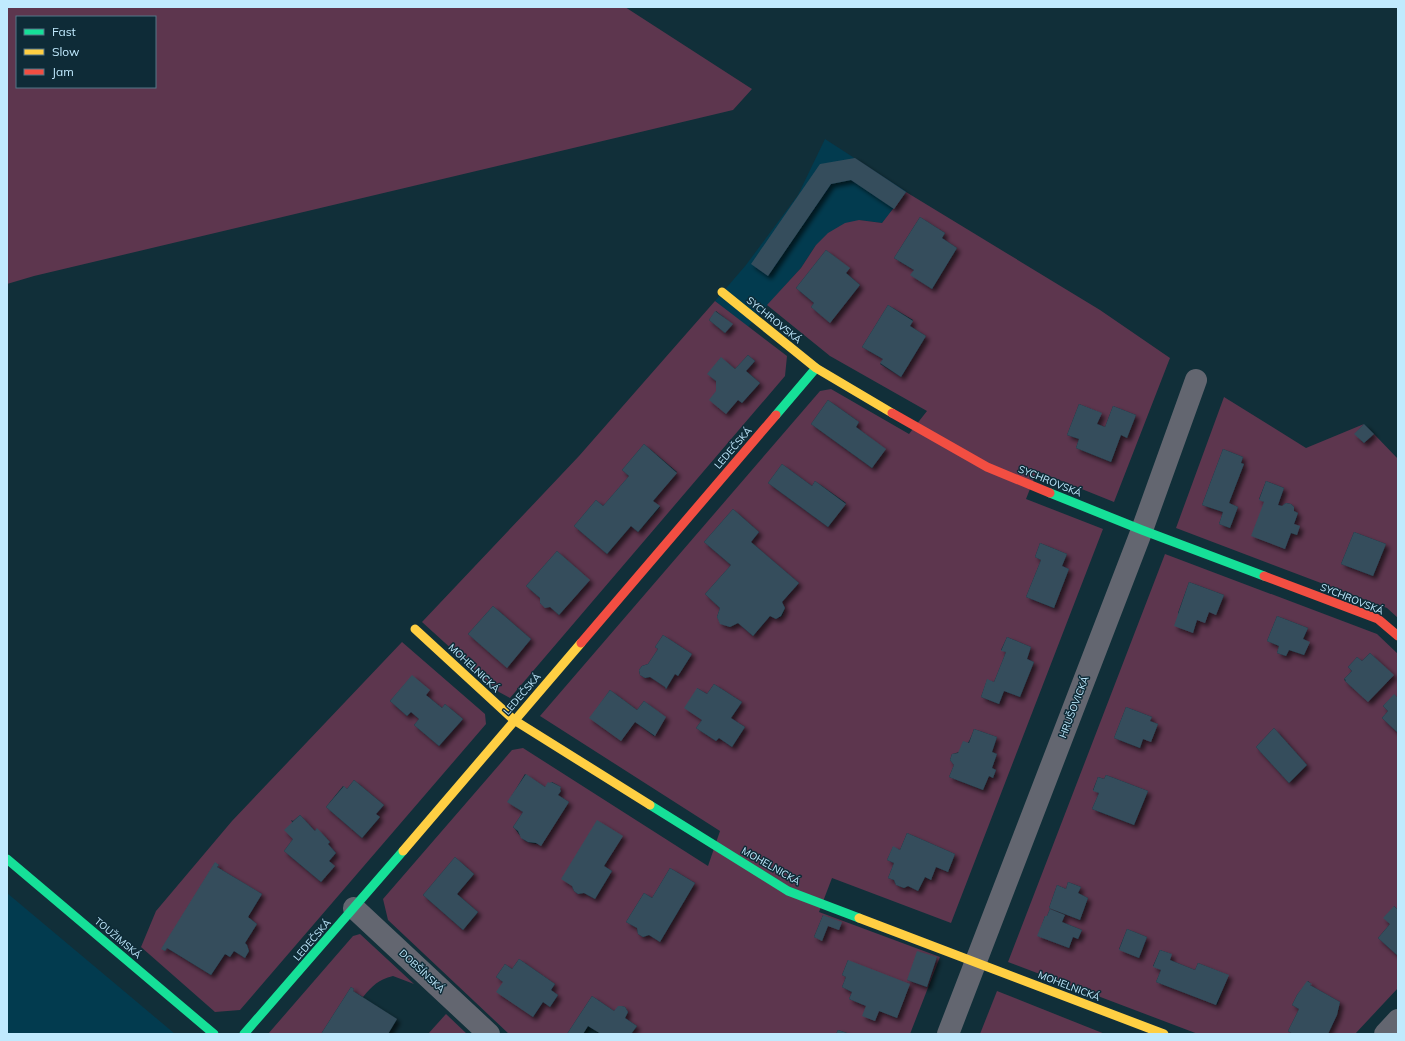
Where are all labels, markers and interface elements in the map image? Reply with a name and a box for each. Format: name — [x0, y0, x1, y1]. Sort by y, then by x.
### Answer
legend — [16, 16, 156, 88]
text: Fast — [52, 24, 76, 39]
text: Slow — [52, 44, 80, 59]
text: Jam — [52, 64, 74, 79]
street label: SYCHROVSKÁ — [744, 294, 805, 347]
street label: LEDEČSKÁ — [711, 424, 755, 472]
street label: SYCHROVSKÁ — [1016, 462, 1084, 500]
street label: SYCHROVSKÁ — [1318, 580, 1386, 618]
street label: MOHELNICKÁ — [446, 641, 503, 696]
street label: LEDEČSKÁ — [500, 670, 544, 718]
street label: HRUŠOVICKÁ — [1056, 673, 1092, 740]
street label: MOHELNICKÁ — [739, 844, 803, 888]
street label: TOUŽIMSKÁ — [92, 915, 145, 962]
street label: LEDEČSKÁ — [290, 916, 334, 964]
street label: DOBŠÍNSKÁ — [396, 946, 448, 996]
street label: MOHELNICKÁ — [1036, 968, 1103, 1004]

